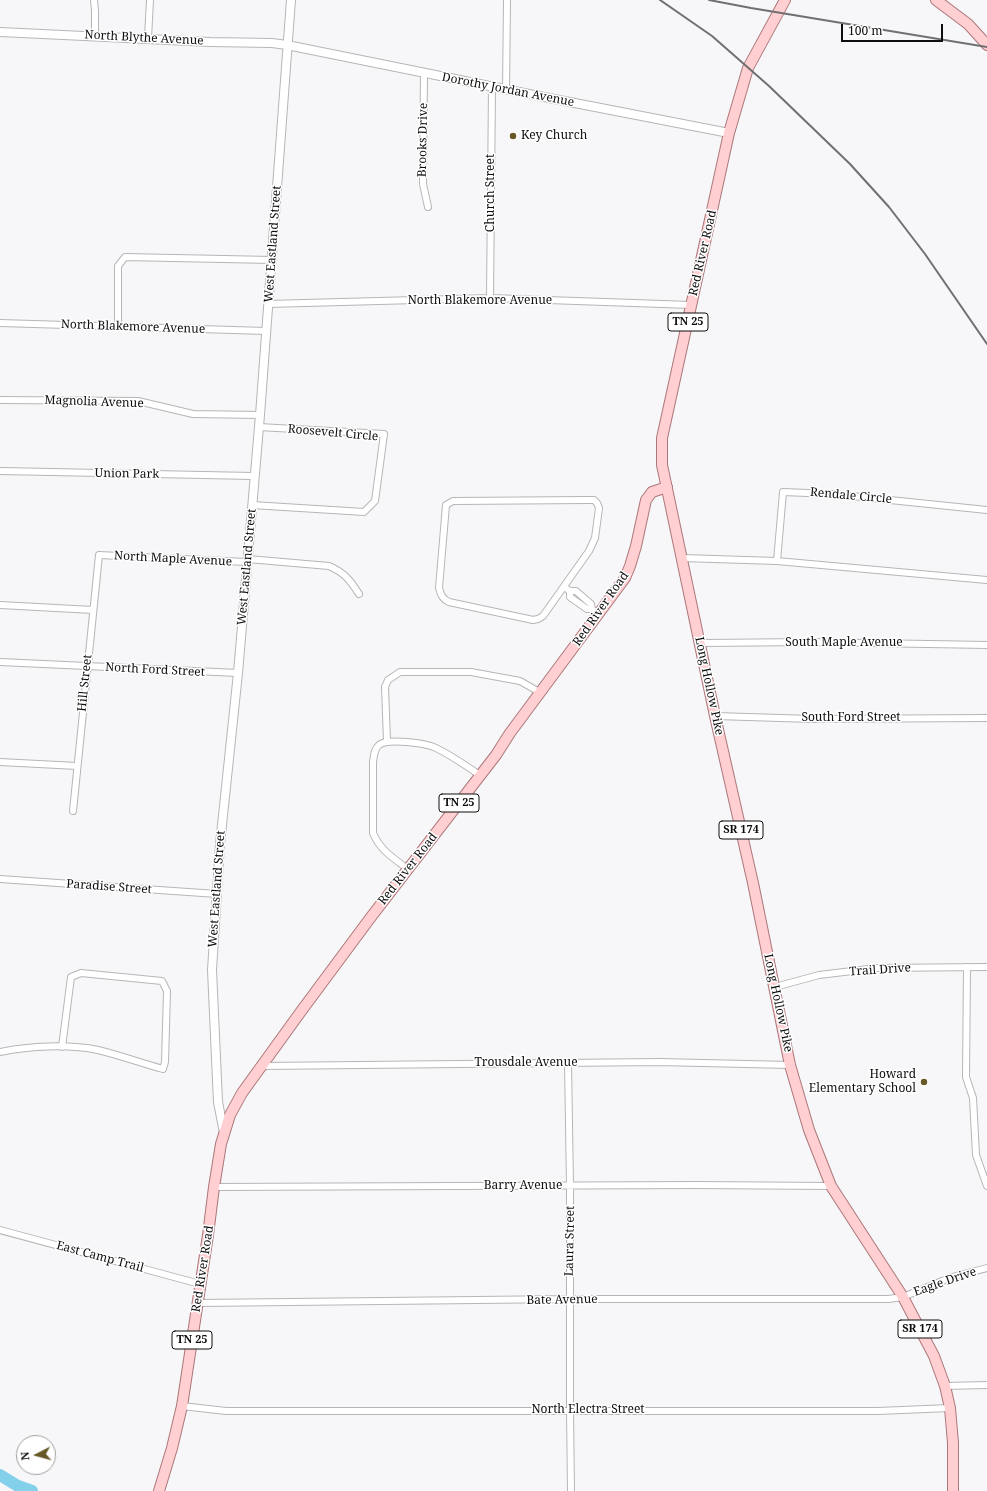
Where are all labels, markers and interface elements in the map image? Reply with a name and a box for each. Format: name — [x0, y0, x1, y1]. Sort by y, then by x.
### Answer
scale bar — [843, 16, 945, 42]
text: 100 m — [848, 22, 883, 39]
street label: North Blythe Avenue — [84, 28, 204, 48]
street label: Dorothy Jordan Avenue — [441, 70, 575, 110]
street label: Brooks Drive — [415, 103, 431, 177]
place label: Key Church — [521, 129, 587, 143]
marker: Key Church — [508, 131, 518, 141]
street label: Church Street — [484, 154, 498, 232]
street label: West Eastland Street — [262, 185, 284, 303]
street label: Red River Road — [686, 209, 720, 297]
street label: North Blakemore Avenue — [408, 294, 552, 308]
road number: TN 25 — [668, 313, 708, 331]
street label: North Blakemore Avenue — [61, 317, 205, 337]
street label: Magnolia Avenue — [44, 393, 144, 411]
street label: Roosevelt Circle — [287, 422, 379, 444]
street label: Union Park — [95, 466, 159, 482]
street label: Rendale Circle — [809, 485, 893, 507]
street label: West Eastland Street — [235, 508, 259, 626]
street label: North Maple Avenue — [114, 549, 232, 569]
street label: Red River Road — [570, 569, 632, 649]
street label: Long Hollow Pike — [692, 635, 726, 737]
street label: South Maple Avenue — [785, 636, 903, 650]
street label: Hill Street — [75, 654, 95, 712]
street label: North Ford Street — [105, 660, 205, 680]
street label: South Ford Street — [801, 711, 901, 725]
road number: TN 25 — [439, 794, 479, 812]
road number: SR 174 — [719, 821, 763, 839]
street label: West Eastland Street — [206, 830, 228, 948]
street label: Red River Road — [375, 830, 441, 908]
street label: Paradise Street — [66, 877, 152, 897]
street label: Long Hollow Pike — [761, 952, 795, 1054]
street label: Trail Drive — [849, 961, 911, 979]
street label: Trousdale Avenue — [474, 1056, 578, 1070]
place label: Howard Elementary School — [809, 1068, 916, 1096]
marker: Howard Elementary School — [919, 1077, 929, 1087]
street label: Barry Avenue — [484, 1179, 562, 1193]
street label: Laura Street — [562, 1206, 578, 1276]
street label: Red River Road — [189, 1225, 217, 1313]
street label: East Camp Trail — [55, 1238, 145, 1276]
street label: Eagle Drive — [912, 1265, 978, 1299]
street label: Bate Avenue — [526, 1292, 598, 1308]
road number: SR 174 — [898, 1320, 942, 1338]
road number: TN 25 — [172, 1331, 212, 1349]
street label: North Electra Street — [531, 1403, 645, 1417]
north arrow — [16, 1435, 56, 1475]
text: N — [17, 1451, 32, 1461]

